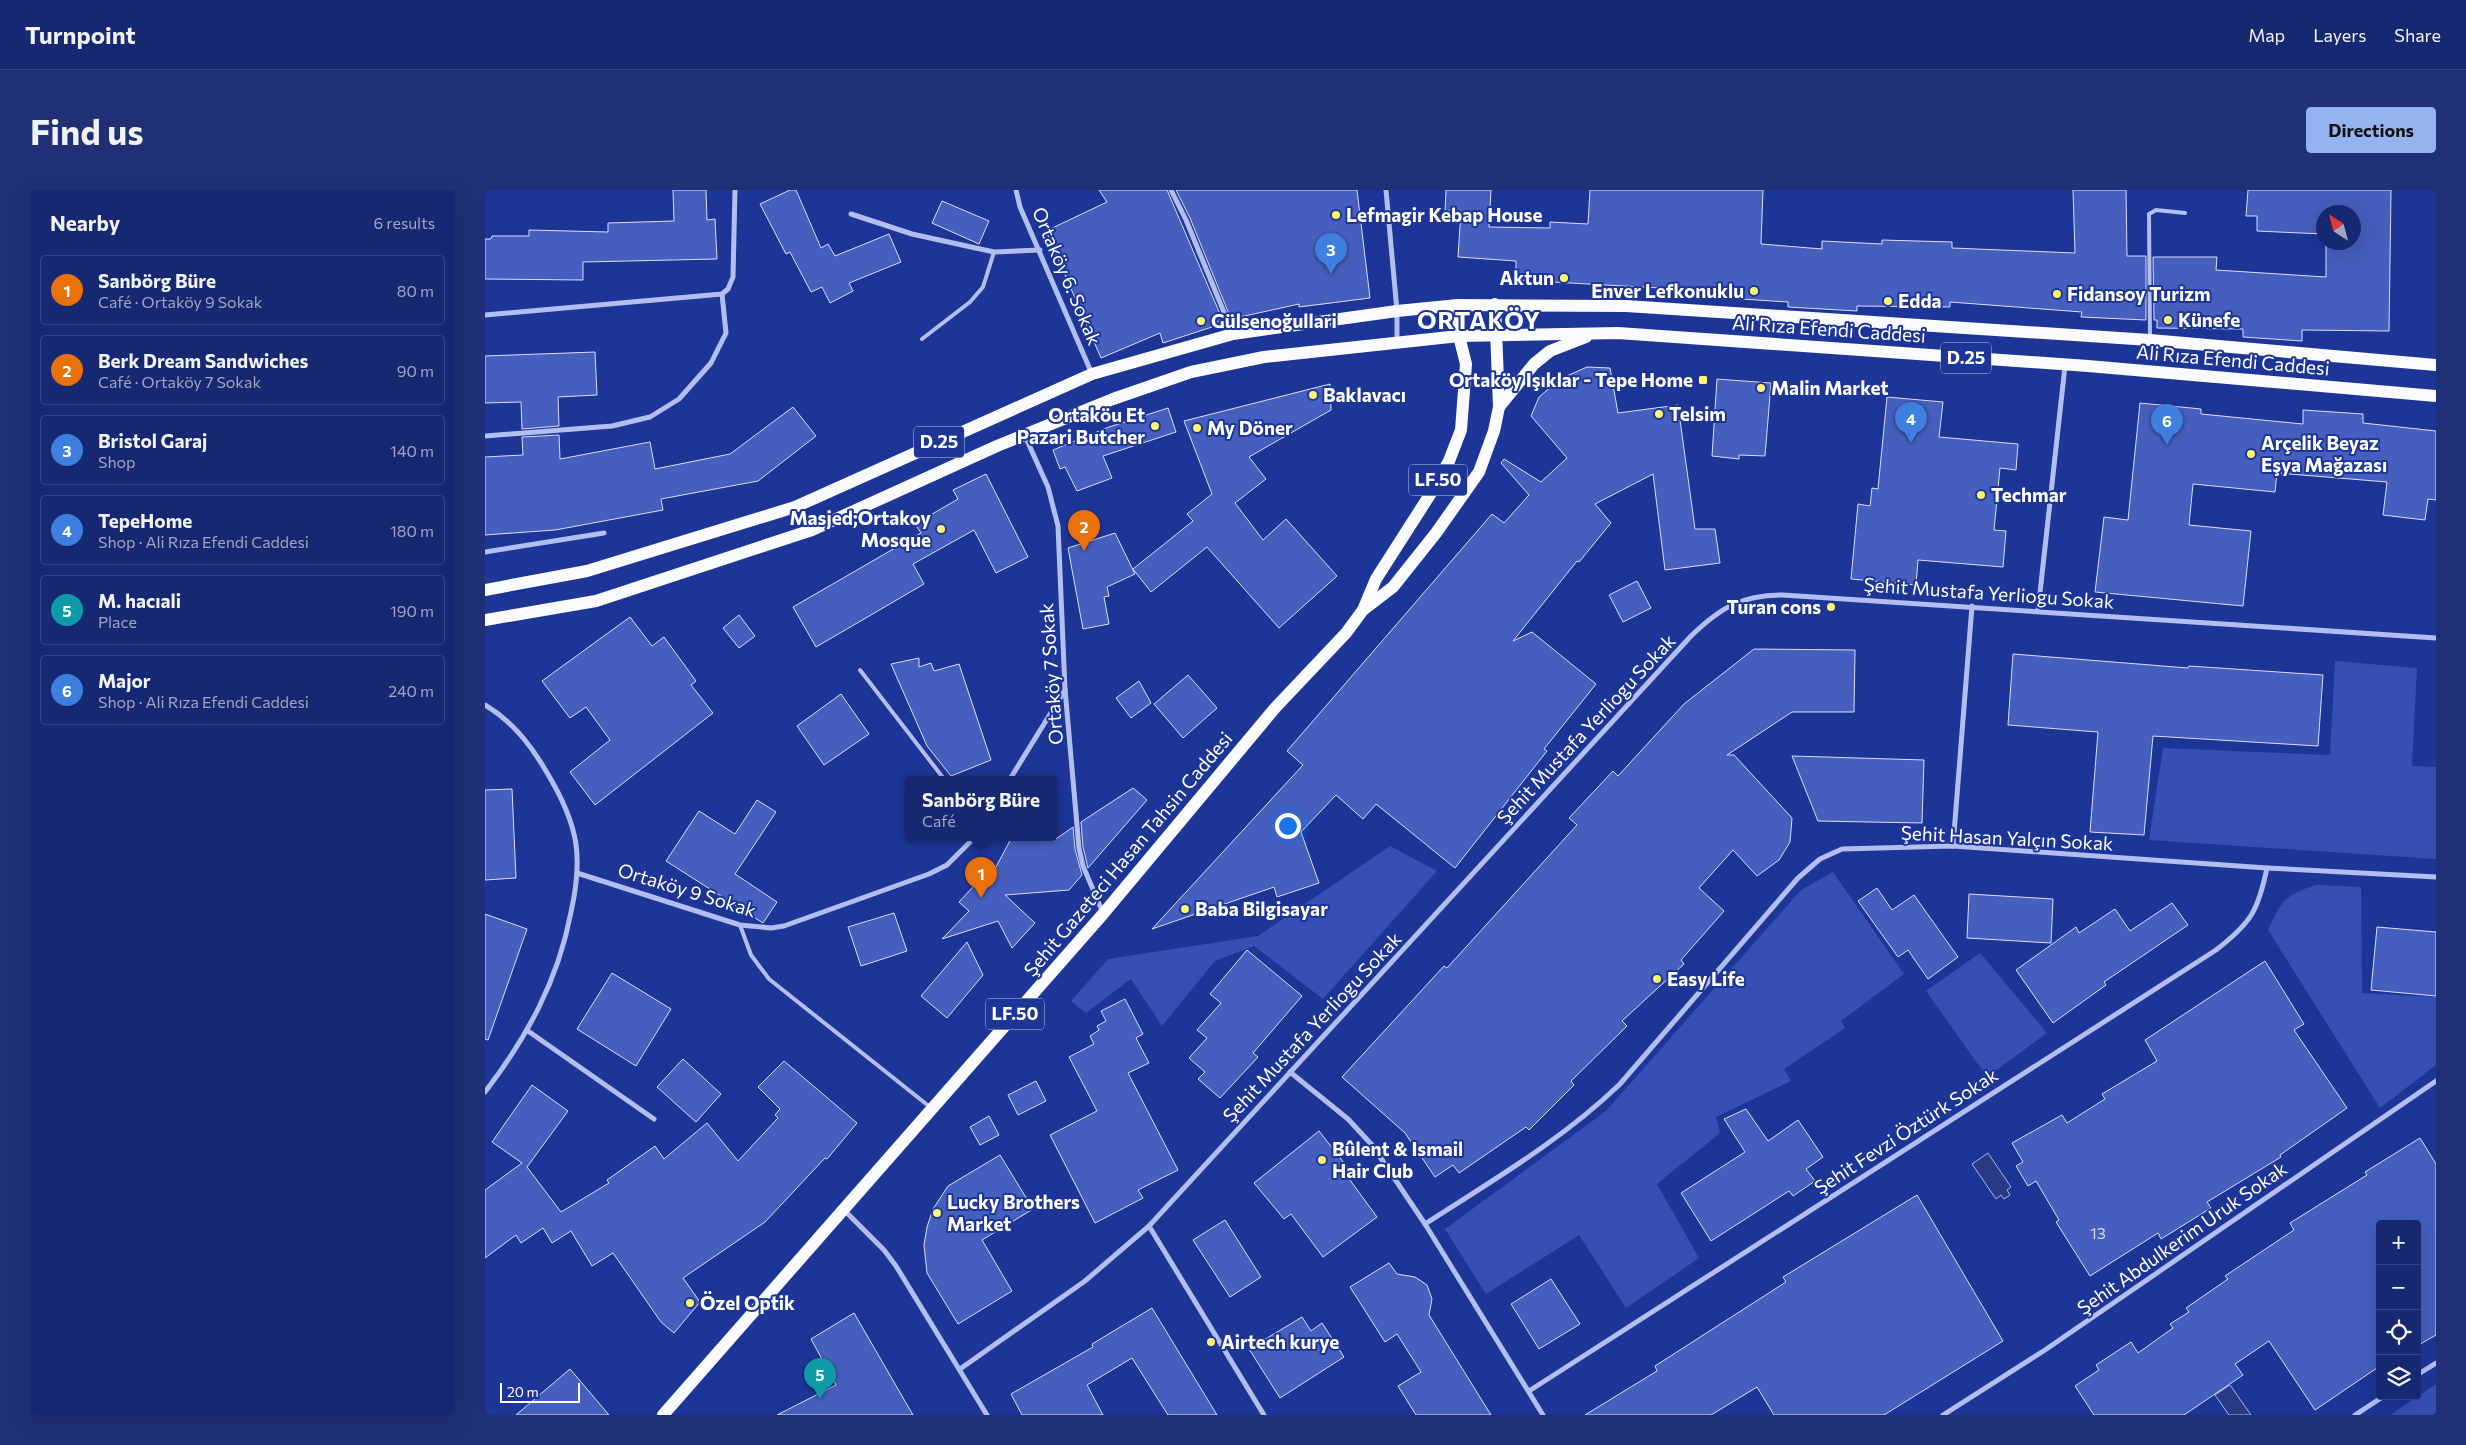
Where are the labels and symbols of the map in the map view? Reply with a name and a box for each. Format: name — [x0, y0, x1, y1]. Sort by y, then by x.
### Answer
street label: Ortaköy 6. Sokak — [1028, 203, 1107, 348]
place label: Lefmagir Kebap House — [1346, 203, 1542, 226]
north arrow — [2316, 205, 2361, 250]
marker: Lefmagir Kebap House — [1330, 209, 1342, 221]
pin: 3 — [1315, 233, 1347, 274]
place label: Aktun — [1500, 266, 1554, 289]
marker: Aktun — [1558, 272, 1570, 284]
place label: Enver Lefkonuklu — [1591, 279, 1744, 302]
place label: Fidansoy Turizm — [2067, 282, 2211, 305]
marker: Enver Lefkonuklu — [1748, 285, 1760, 297]
marker: Fidansoy Turizm — [2051, 288, 2063, 300]
place label: Edda — [1898, 289, 1942, 312]
marker: Edda — [1882, 295, 1894, 307]
district label: ORTAKÖY — [1417, 305, 1541, 334]
place label: Künefe — [2178, 308, 2240, 331]
place label: Gülsenoğullari — [1211, 309, 1337, 332]
street label: Ali Rıza Efendi Caddesi — [1731, 310, 1927, 347]
marker: Künefe — [2162, 314, 2174, 326]
marker: Gülsenoğullari — [1195, 315, 1207, 327]
street label: Ali Rıza Efendi Caddesi — [2135, 340, 2331, 379]
road number: D.25 — [1941, 342, 1991, 374]
place label: Ortaköy Işıklar - Tepe Home — [1449, 368, 1693, 391]
marker: Ortaköy Işıklar - Tepe Home — [1697, 374, 1709, 386]
place label: Malin Market — [1771, 376, 1889, 399]
marker: Malin Market — [1755, 382, 1767, 394]
place label: Baklavacı — [1323, 383, 1406, 406]
marker: Baklavacı — [1307, 389, 1319, 401]
place label: Telsim — [1669, 402, 1726, 425]
pin: 4 — [1895, 402, 1927, 443]
place label: Ortaköu Et Pazari Butcher — [1017, 403, 1145, 448]
pin: 6 — [2151, 404, 2183, 445]
marker: Telsim — [1653, 408, 1665, 420]
place label: My Döner — [1207, 416, 1293, 439]
marker: Ortaköu Et Pazari Butcher — [1149, 420, 1161, 432]
marker: My Döner — [1191, 422, 1203, 434]
road number: D.25 — [914, 426, 964, 458]
place label: Arçelik Beyaz Eşya Mağazası — [2261, 431, 2387, 476]
marker: Arçelik Beyaz Eşya Mağazası — [2245, 448, 2257, 460]
road number: LF.50 — [1409, 464, 1467, 496]
place label: Techmar — [1991, 483, 2067, 506]
marker: Techmar — [1975, 489, 1987, 501]
place label: Masjed;Ortakoy Mosque — [789, 506, 932, 551]
pin: 2 — [1068, 510, 1100, 551]
marker: Masjed;Ortakoy Mosque — [935, 523, 947, 535]
street label: Şehit Mustafa Yerliogu Sokak — [1863, 572, 2115, 613]
place label: Turan cons — [1726, 595, 1821, 618]
marker: Turan cons — [1825, 601, 1837, 613]
street label: Ortaköy 7 Sokak — [1034, 602, 1067, 746]
street label: Şehit Mustafa Yerliogu Sokak — [1492, 629, 1680, 828]
street label: Şehit Gazeteci Hasan Tahsin Caddesi — [1018, 727, 1237, 981]
your location — [1275, 813, 1301, 839]
street label: Şehit Hasan Yalçın Sokak — [1900, 820, 2114, 855]
pin: 1 — [965, 857, 997, 898]
street label: Ortaköy 9 Sokak — [615, 858, 759, 921]
place label: Baba Bilgisayar — [1195, 897, 1328, 920]
marker: Baba Bilgisayar — [1179, 903, 1191, 915]
street label: Şehit Mustafa Yerliogu Sokak — [1218, 927, 1406, 1126]
place label: Easy Life — [1667, 967, 1745, 990]
marker: Easy Life — [1651, 973, 1663, 985]
road number: LF.50 — [986, 999, 1044, 1030]
street label: Şehit Fevzi Öztürk Sokak — [1810, 1063, 2002, 1199]
place label: Bûlent & Ismail Hair Club — [1332, 1137, 1463, 1182]
marker: Bûlent & Ismail Hair Club — [1316, 1154, 1328, 1166]
street label: Şehit Abdulkerim Uruk Sokak — [2072, 1156, 2291, 1319]
place label: Lucky Brothers Market — [947, 1190, 1080, 1235]
marker: Lucky Brothers Market — [931, 1207, 943, 1219]
house number: 13 — [2090, 1223, 2106, 1242]
place label: Özel Optik — [700, 1291, 795, 1314]
marker: Özel Optik — [684, 1297, 696, 1309]
place label: Airtech kurye — [1221, 1330, 1339, 1353]
marker: Airtech kurye — [1205, 1336, 1217, 1348]
pin: 5 — [804, 1358, 836, 1399]
scale bar — [500, 1380, 580, 1403]

